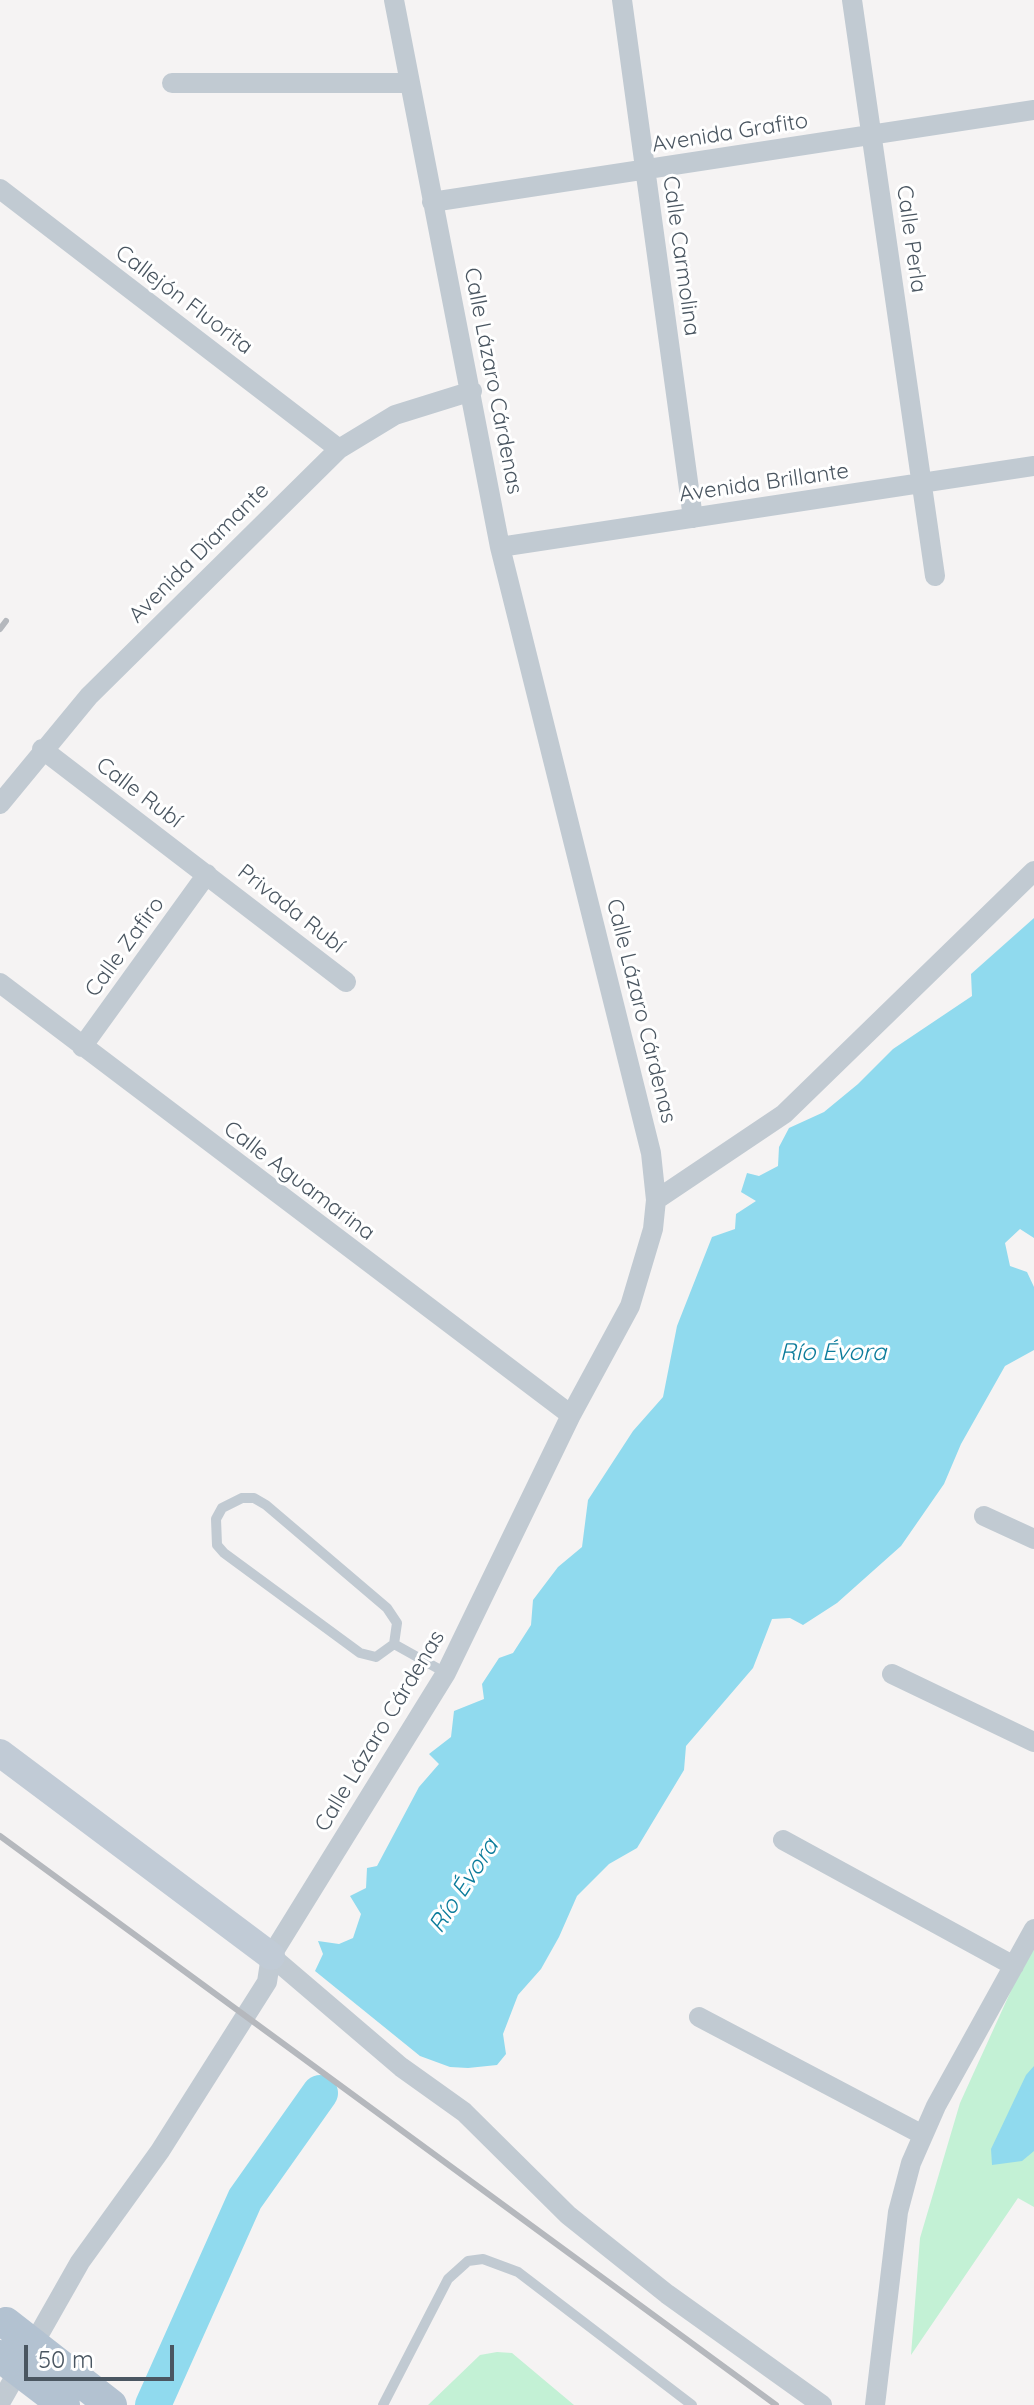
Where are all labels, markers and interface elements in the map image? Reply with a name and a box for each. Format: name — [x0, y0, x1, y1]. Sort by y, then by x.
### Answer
street label: Avenida Grafito — [650, 108, 810, 158]
street label: Calle Carmolina — [657, 174, 705, 338]
street label: Calle Perla — [890, 184, 932, 294]
street label: Callejón Fluorita — [110, 240, 258, 360]
street label: Calle Lázaro Cárdenas — [458, 266, 528, 496]
street label: Avenida Brillante — [677, 458, 851, 508]
street label: Avenida Diamante — [123, 477, 275, 629]
street label: Calle Rubí — [91, 752, 187, 834]
street label: Privada Rubí — [232, 859, 350, 959]
street label: Calle Zafiro — [80, 892, 170, 1002]
street label: Calle Lázaro Cárdenas — [600, 896, 682, 1126]
street label: Calle Aguamarina — [218, 1116, 380, 1246]
water label: Río Évora — [780, 1339, 886, 1367]
street label: Calle Lázaro Cárdenas — [309, 1626, 451, 1836]
water label: Río Évora — [423, 1834, 505, 1938]
scale bar — [28, 2329, 178, 2379]
text: 50 m — [38, 2344, 94, 2374]

